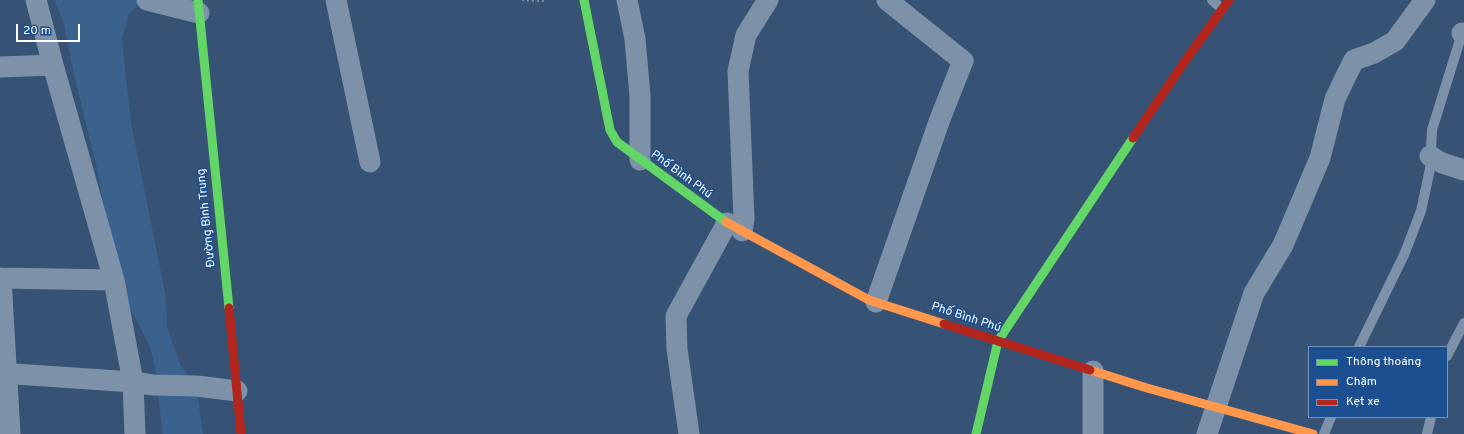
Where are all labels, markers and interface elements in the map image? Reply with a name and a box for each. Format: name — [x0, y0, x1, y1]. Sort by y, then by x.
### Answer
scale bar — [18, 16, 82, 42]
text: 20 m — [23, 23, 51, 39]
street label: Phố Bình Phú — [647, 148, 715, 202]
street label: Đường Bình Trung — [195, 168, 219, 268]
street label: Phố Bình Phú — [929, 300, 1003, 336]
legend — [1308, 346, 1448, 418]
text: Thông thoáng — [1346, 354, 1421, 370]
text: Chậm — [1346, 374, 1377, 390]
text: Kẹt xe — [1346, 394, 1380, 410]

